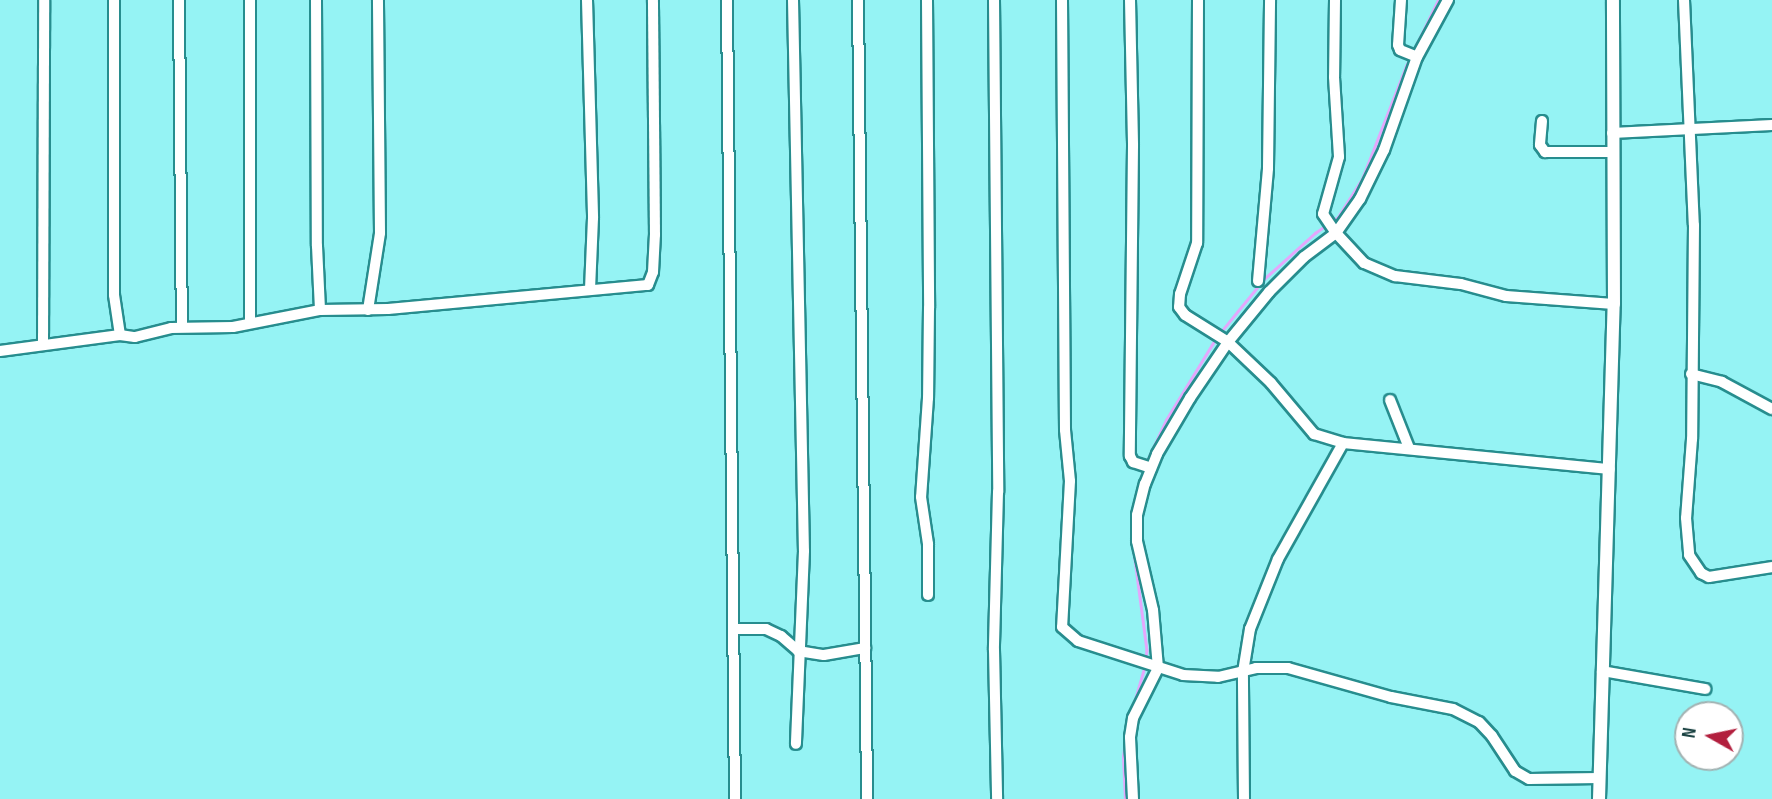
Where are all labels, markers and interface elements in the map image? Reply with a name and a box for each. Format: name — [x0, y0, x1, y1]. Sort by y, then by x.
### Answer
north arrow — [1674, 701, 1744, 771]
text: N — [1678, 726, 1702, 740]

